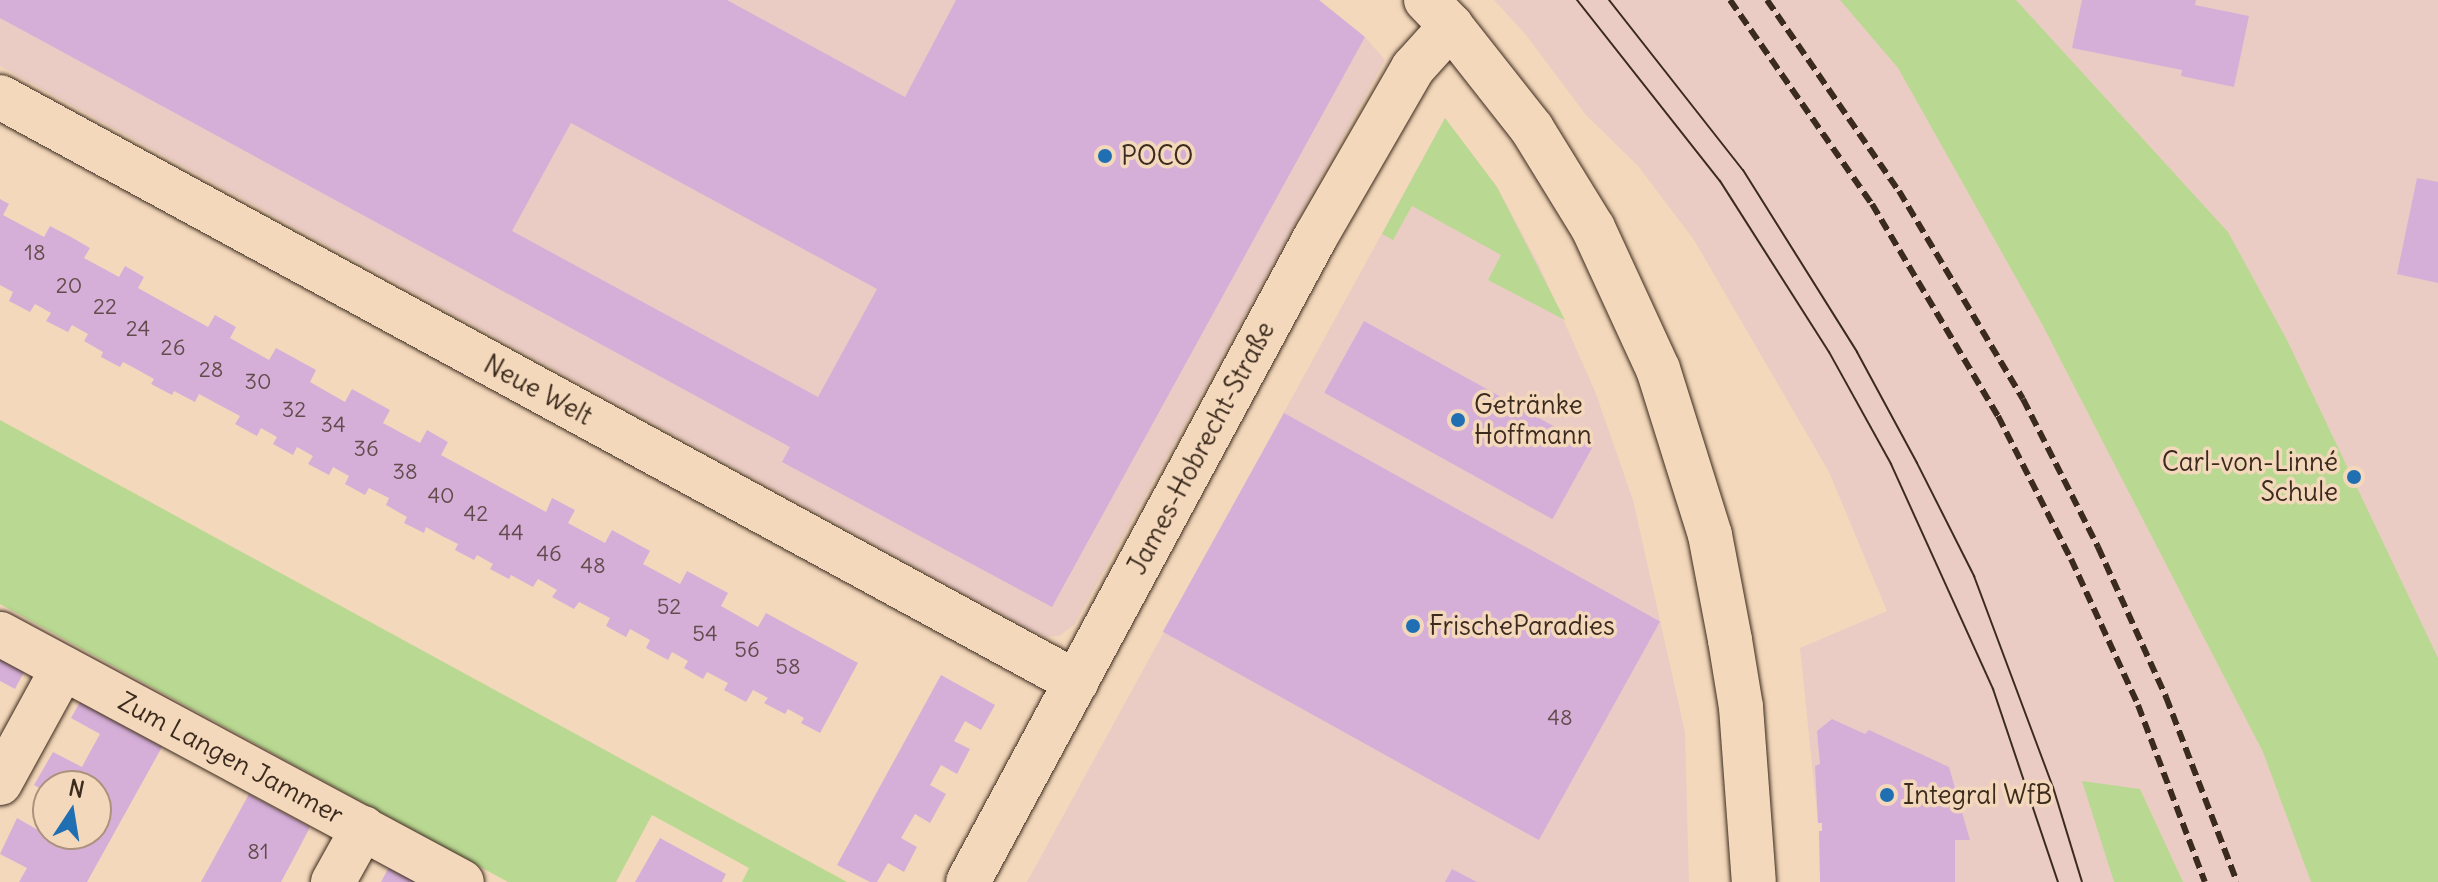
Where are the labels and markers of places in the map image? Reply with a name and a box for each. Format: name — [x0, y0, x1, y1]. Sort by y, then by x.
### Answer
place label: POCO — [1121, 140, 1193, 172]
marker: POCO — [1096, 147, 1114, 165]
place label: Getränke Hoffmann — [1474, 389, 1592, 450]
marker: Getränke Hoffmann — [1449, 411, 1467, 429]
place label: Carl-von-Linné Schule — [2162, 446, 2338, 508]
marker: Carl-von-Linné Schule — [2345, 468, 2363, 486]
place label: FrischeParadies — [1429, 610, 1615, 642]
marker: FrischeParadies — [1404, 617, 1422, 635]
place label: Integral WfB — [1903, 779, 2052, 811]
marker: Integral WfB — [1878, 786, 1896, 804]

